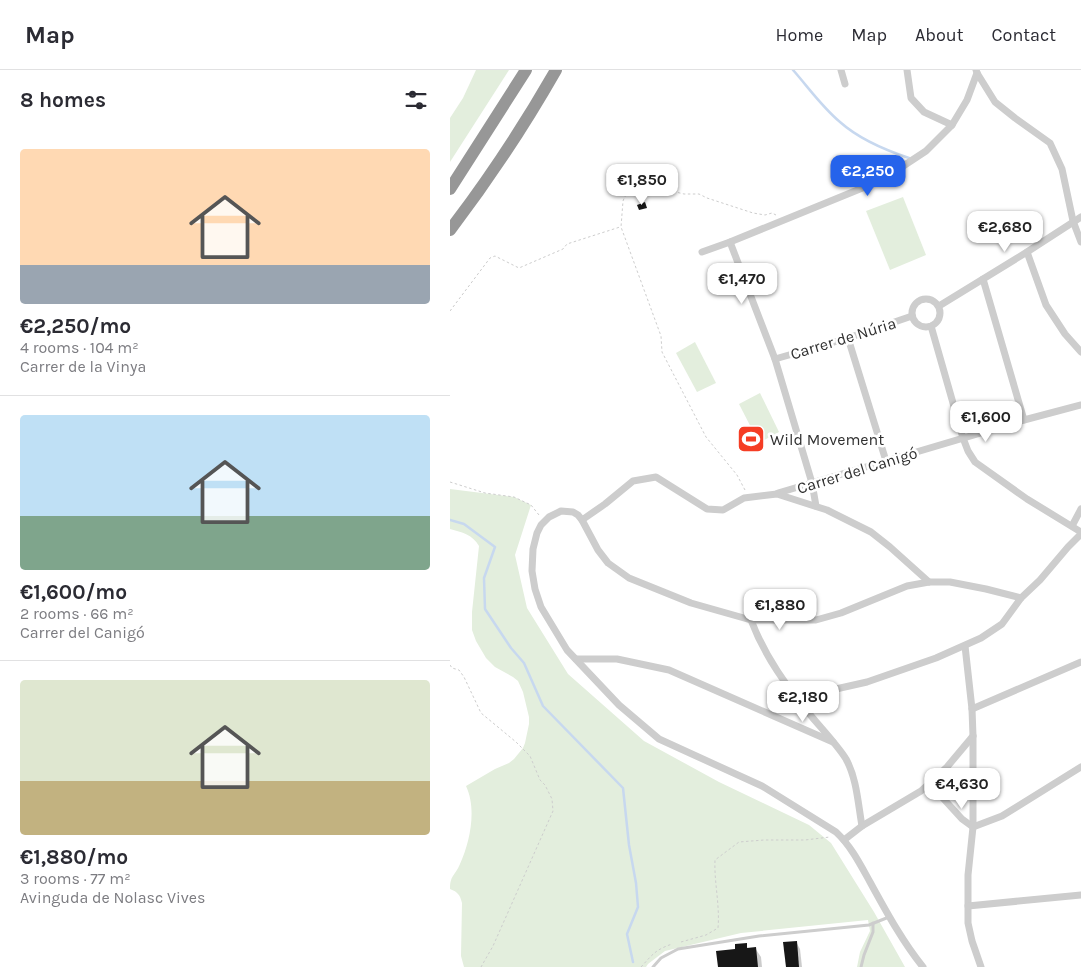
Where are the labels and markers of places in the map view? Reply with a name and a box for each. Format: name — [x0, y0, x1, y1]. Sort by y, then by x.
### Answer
pin: €2,250 — [827, 154, 909, 197]
pin: €1,850 — [601, 164, 683, 206]
pin: €2,680 — [964, 210, 1046, 253]
pin: €1,470 — [701, 262, 783, 305]
pin: €1,600 — [945, 400, 1027, 443]
sports icon: Wild Movement — [736, 424, 766, 454]
place label: Wild Movement — [770, 430, 884, 449]
pin: €1,880 — [739, 588, 821, 631]
pin: €2,180 — [762, 680, 844, 723]
pin: €4,630 — [921, 768, 1003, 810]

